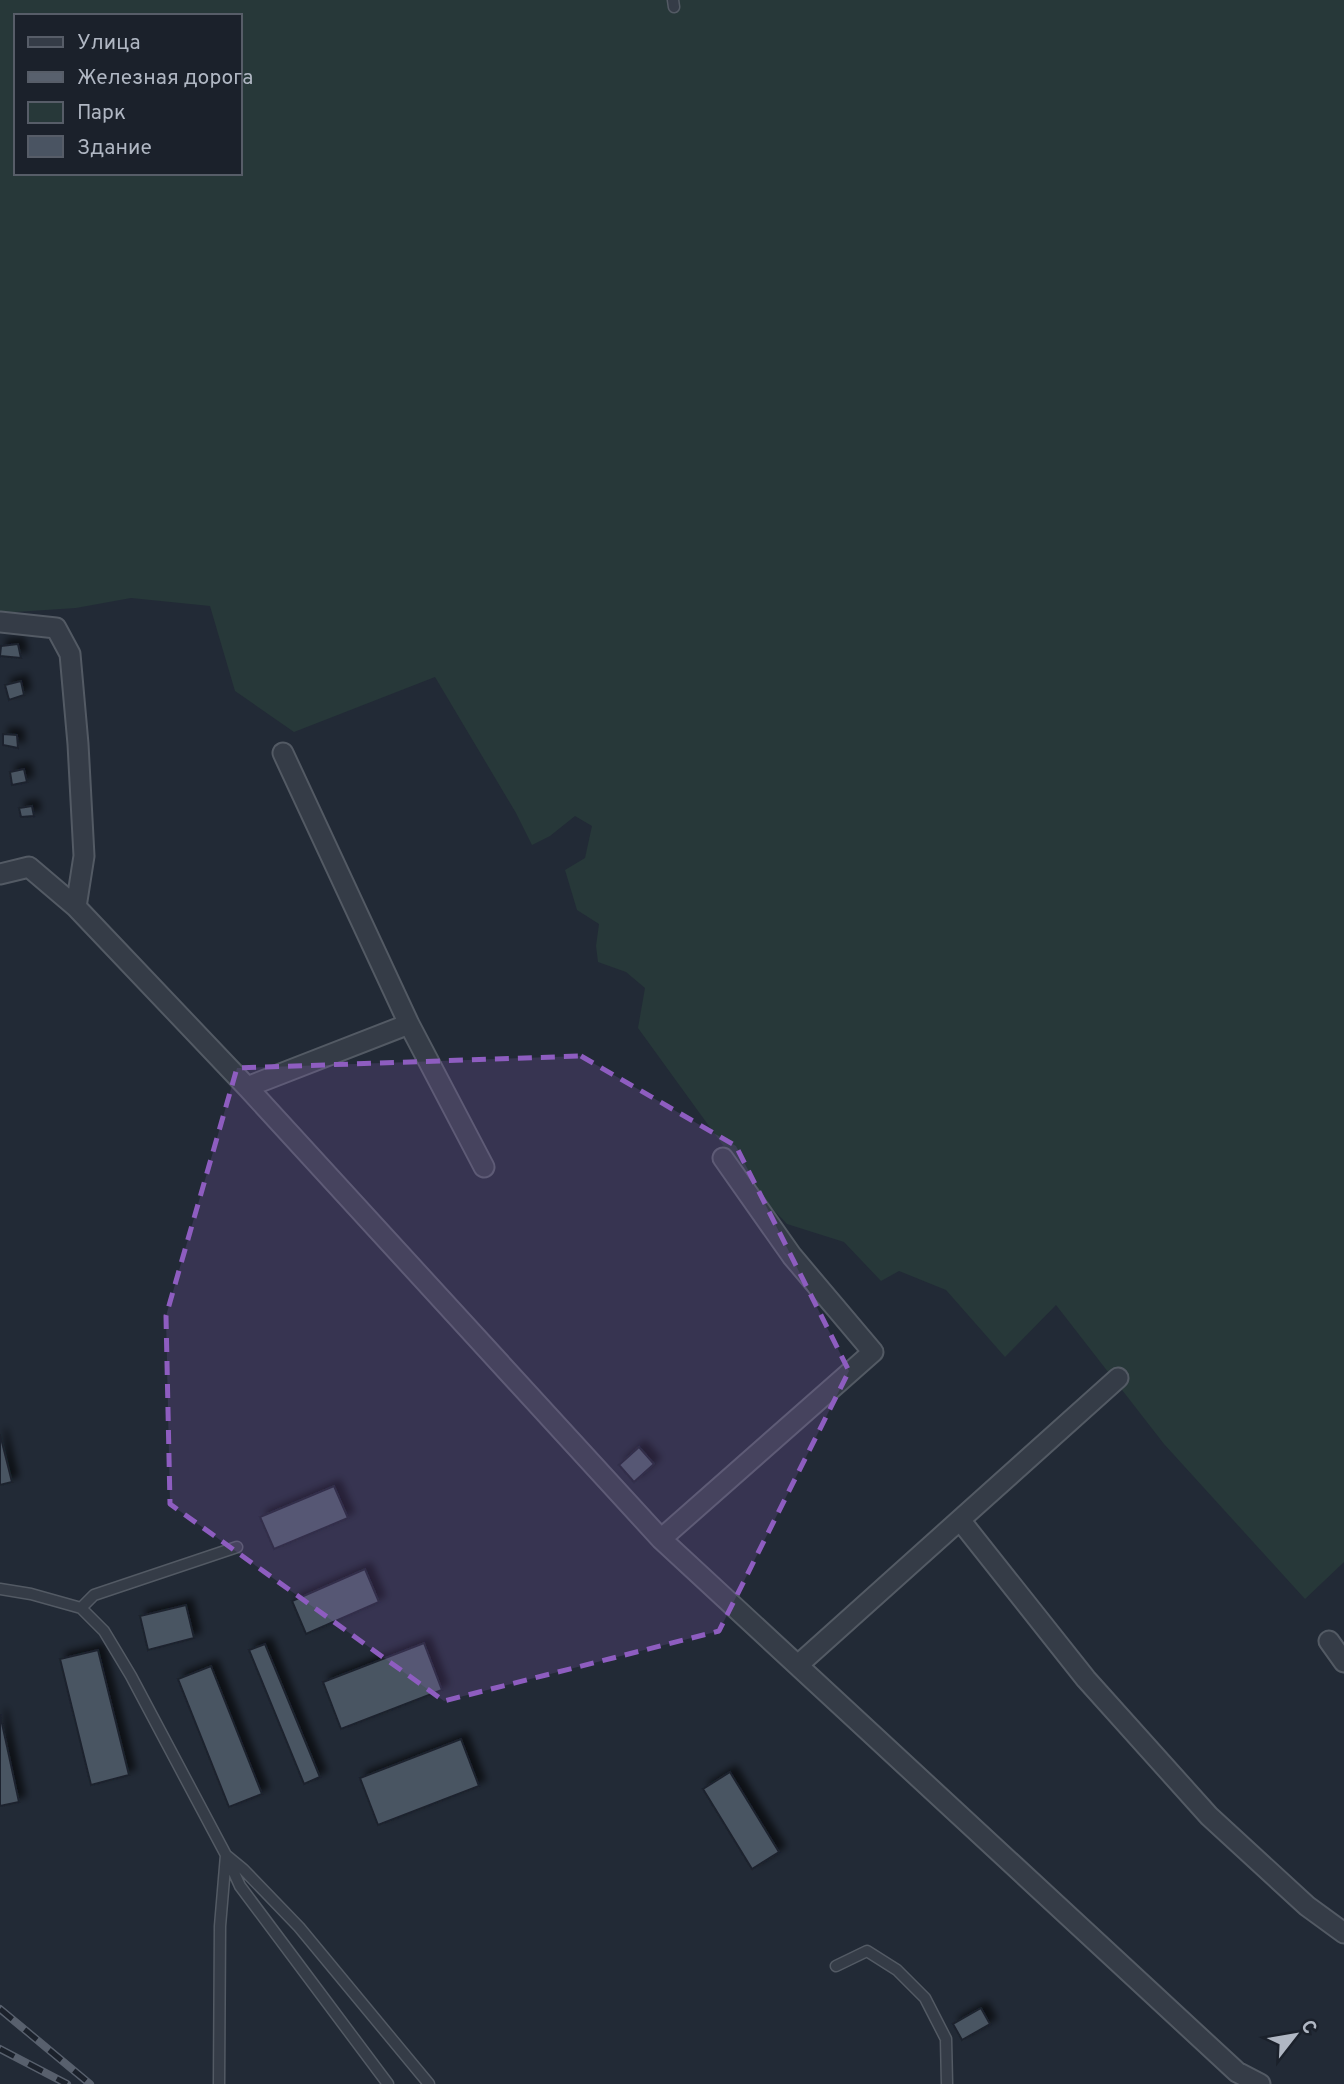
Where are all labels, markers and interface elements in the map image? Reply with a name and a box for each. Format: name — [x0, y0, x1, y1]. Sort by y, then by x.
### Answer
legend — [14, 14, 242, 175]
text: Улица — [77, 30, 141, 57]
text: Железная дорога — [77, 65, 253, 92]
text: Парк — [77, 100, 126, 127]
text: Здание — [77, 135, 152, 162]
north arrow — [1260, 2000, 1330, 2070]
text: С — [1294, 2016, 1321, 2039]

